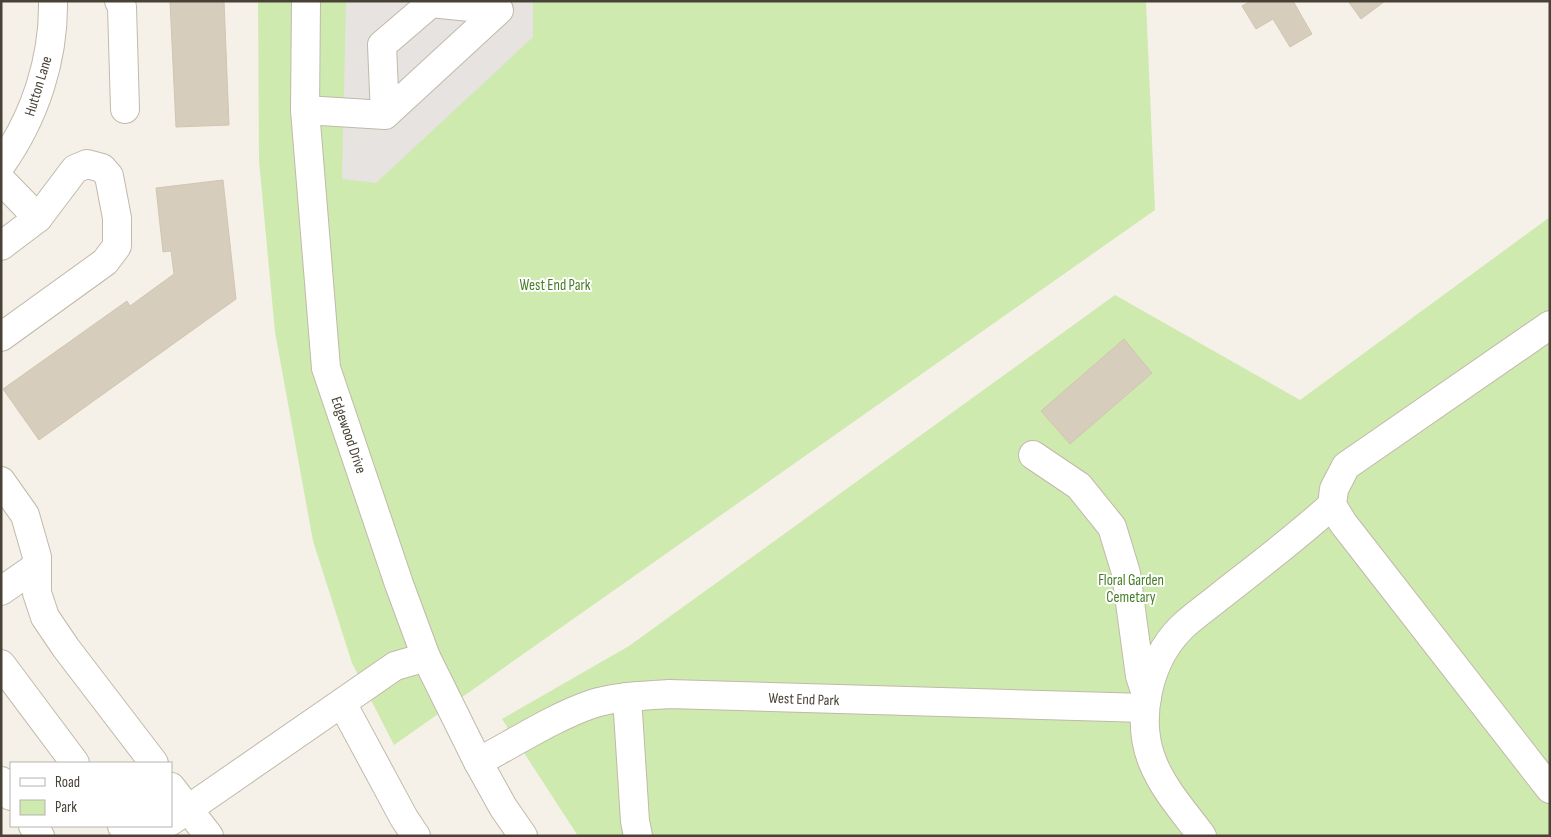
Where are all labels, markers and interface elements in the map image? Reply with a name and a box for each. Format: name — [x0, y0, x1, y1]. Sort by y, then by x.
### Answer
street label: Hutton Lane — [20, 54, 57, 118]
park label: West End Park — [519, 276, 591, 295]
street label: Edgewood Drive — [327, 394, 371, 476]
park label: Floral Garden Cemetary — [1098, 571, 1164, 607]
street label: West End Park — [768, 689, 840, 710]
legend — [10, 762, 172, 827]
text: Road — [55, 773, 80, 792]
text: Park — [55, 798, 77, 817]

